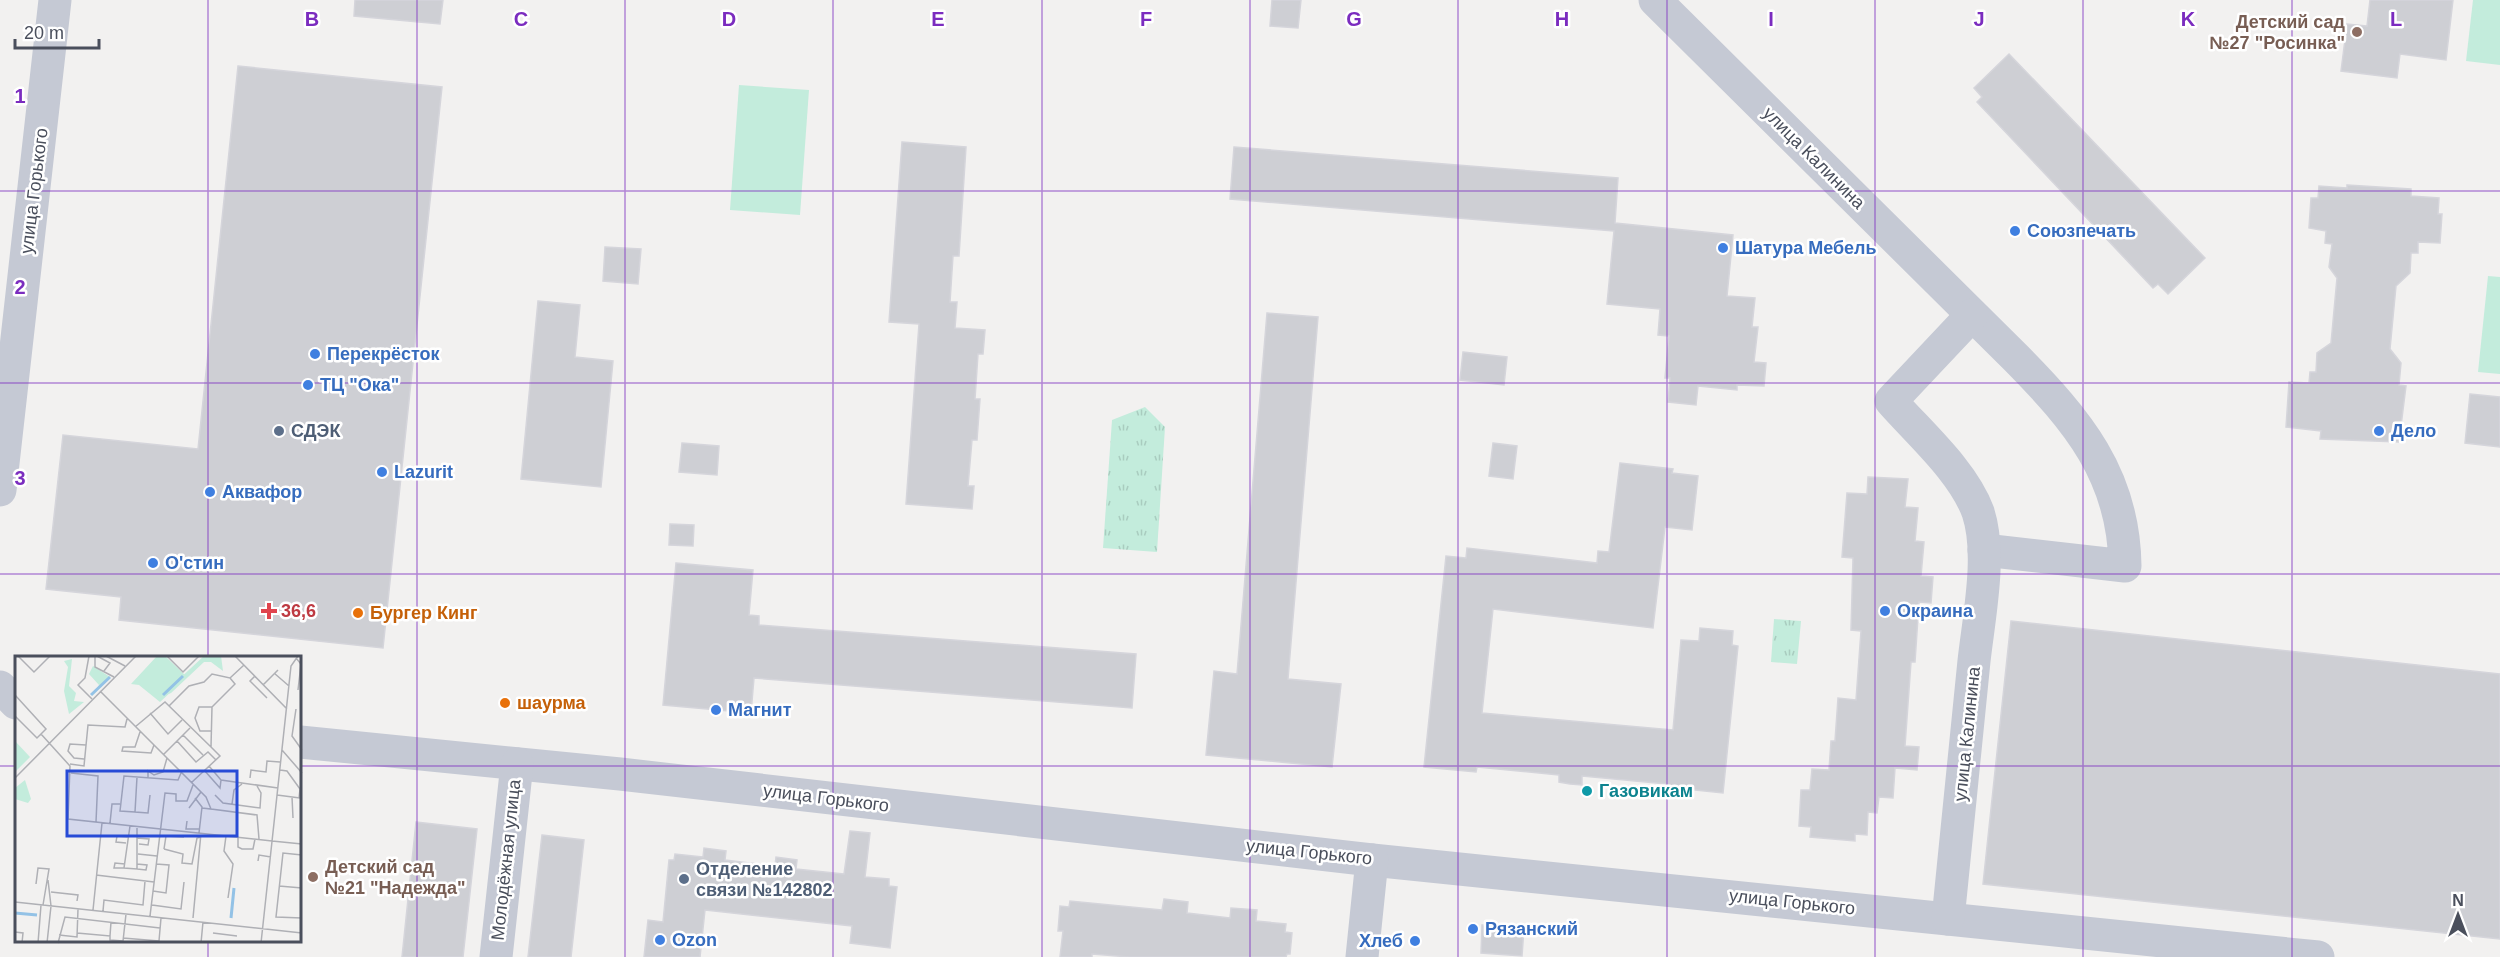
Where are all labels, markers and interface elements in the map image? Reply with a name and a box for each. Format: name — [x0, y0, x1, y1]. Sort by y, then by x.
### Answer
text: B — [305, 8, 319, 30]
text: C — [514, 8, 528, 30]
text: D — [722, 8, 736, 30]
text: E — [931, 8, 945, 30]
text: F — [1140, 8, 1152, 30]
text: G — [1346, 8, 1362, 30]
text: H — [1555, 8, 1569, 30]
text: I — [1768, 8, 1774, 30]
text: J — [1973, 8, 1985, 30]
text: K — [2181, 8, 2196, 30]
text: L — [2390, 8, 2402, 30]
scale bar — [15, 12, 99, 50]
place label: Детский сад №27 "Росинка" — [2210, 12, 2346, 53]
text: 20 m — [24, 23, 64, 43]
marker: Детский сад №27 "Росинка" — [2350, 25, 2364, 39]
text: 1 — [14, 85, 26, 107]
street label: улица Калинина — [1759, 103, 1870, 214]
street label: улица Горького — [16, 127, 52, 255]
place label: Союзпечать — [2027, 221, 2136, 241]
marker: Союзпечать — [2008, 224, 2022, 238]
place label: Шатура Мебель — [1735, 238, 1877, 258]
marker: Шатура Мебель — [1716, 241, 1730, 255]
text: 2 — [14, 276, 26, 298]
place label: Перекрёсток — [327, 344, 441, 364]
marker: Перекрёсток — [308, 347, 322, 361]
place label: ТЦ "Ока" — [320, 375, 399, 395]
marker: ТЦ "Ока" — [301, 378, 315, 392]
place label: СДЭК — [291, 421, 341, 441]
place label: Дело — [2391, 421, 2436, 441]
marker: СДЭК — [272, 424, 286, 438]
marker: Дело — [2372, 424, 2386, 438]
place label: Lazurit — [394, 462, 453, 482]
marker: Lazurit — [375, 465, 389, 479]
text: 3 — [14, 467, 26, 489]
place label: Аквафор — [222, 482, 302, 502]
marker: Аквафор — [203, 485, 217, 499]
place label: О'стин — [165, 553, 224, 573]
marker: О'стин — [146, 556, 160, 570]
place label: 36,6 — [281, 601, 316, 621]
place label: Окраина — [1897, 601, 1974, 621]
place label: Бургер Кинг — [370, 603, 478, 623]
marker: 36,6 — [262, 604, 276, 618]
marker: Окраина — [1878, 604, 1892, 618]
marker: Бургер Кинг — [351, 606, 365, 620]
inset map — [15, 656, 302, 942]
street label: улица Калинина — [1950, 665, 1984, 802]
place label: шаурма — [517, 693, 587, 713]
marker: шаурма — [498, 696, 512, 710]
place label: Магнит — [728, 700, 792, 720]
marker: Магнит — [709, 703, 723, 717]
street label: Молодёжная улица — [488, 777, 525, 942]
street label: улица Горького — [762, 780, 890, 816]
place label: Газовикам — [1599, 781, 1693, 801]
marker: Газовикам — [1580, 784, 1594, 798]
street label: улица Горького — [1245, 835, 1373, 869]
place label: Детский сад №21 "Надежда" — [325, 857, 466, 898]
place label: Отделение связи №142802 — [696, 859, 833, 900]
marker: Детский сад №21 "Надежда" — [306, 870, 320, 884]
marker: Отделение связи №142802 — [677, 872, 691, 886]
street label: улица Горького — [1728, 885, 1856, 919]
north arrow — [2428, 885, 2488, 945]
text: N — [2452, 892, 2464, 909]
place label: Рязанский — [1485, 919, 1578, 939]
marker: Рязанский — [1466, 922, 1480, 936]
place label: Ozon — [672, 930, 717, 950]
place label: Хлеб — [1359, 931, 1403, 951]
marker: Ozon — [653, 933, 667, 947]
marker: Хлеб — [1408, 934, 1422, 948]

